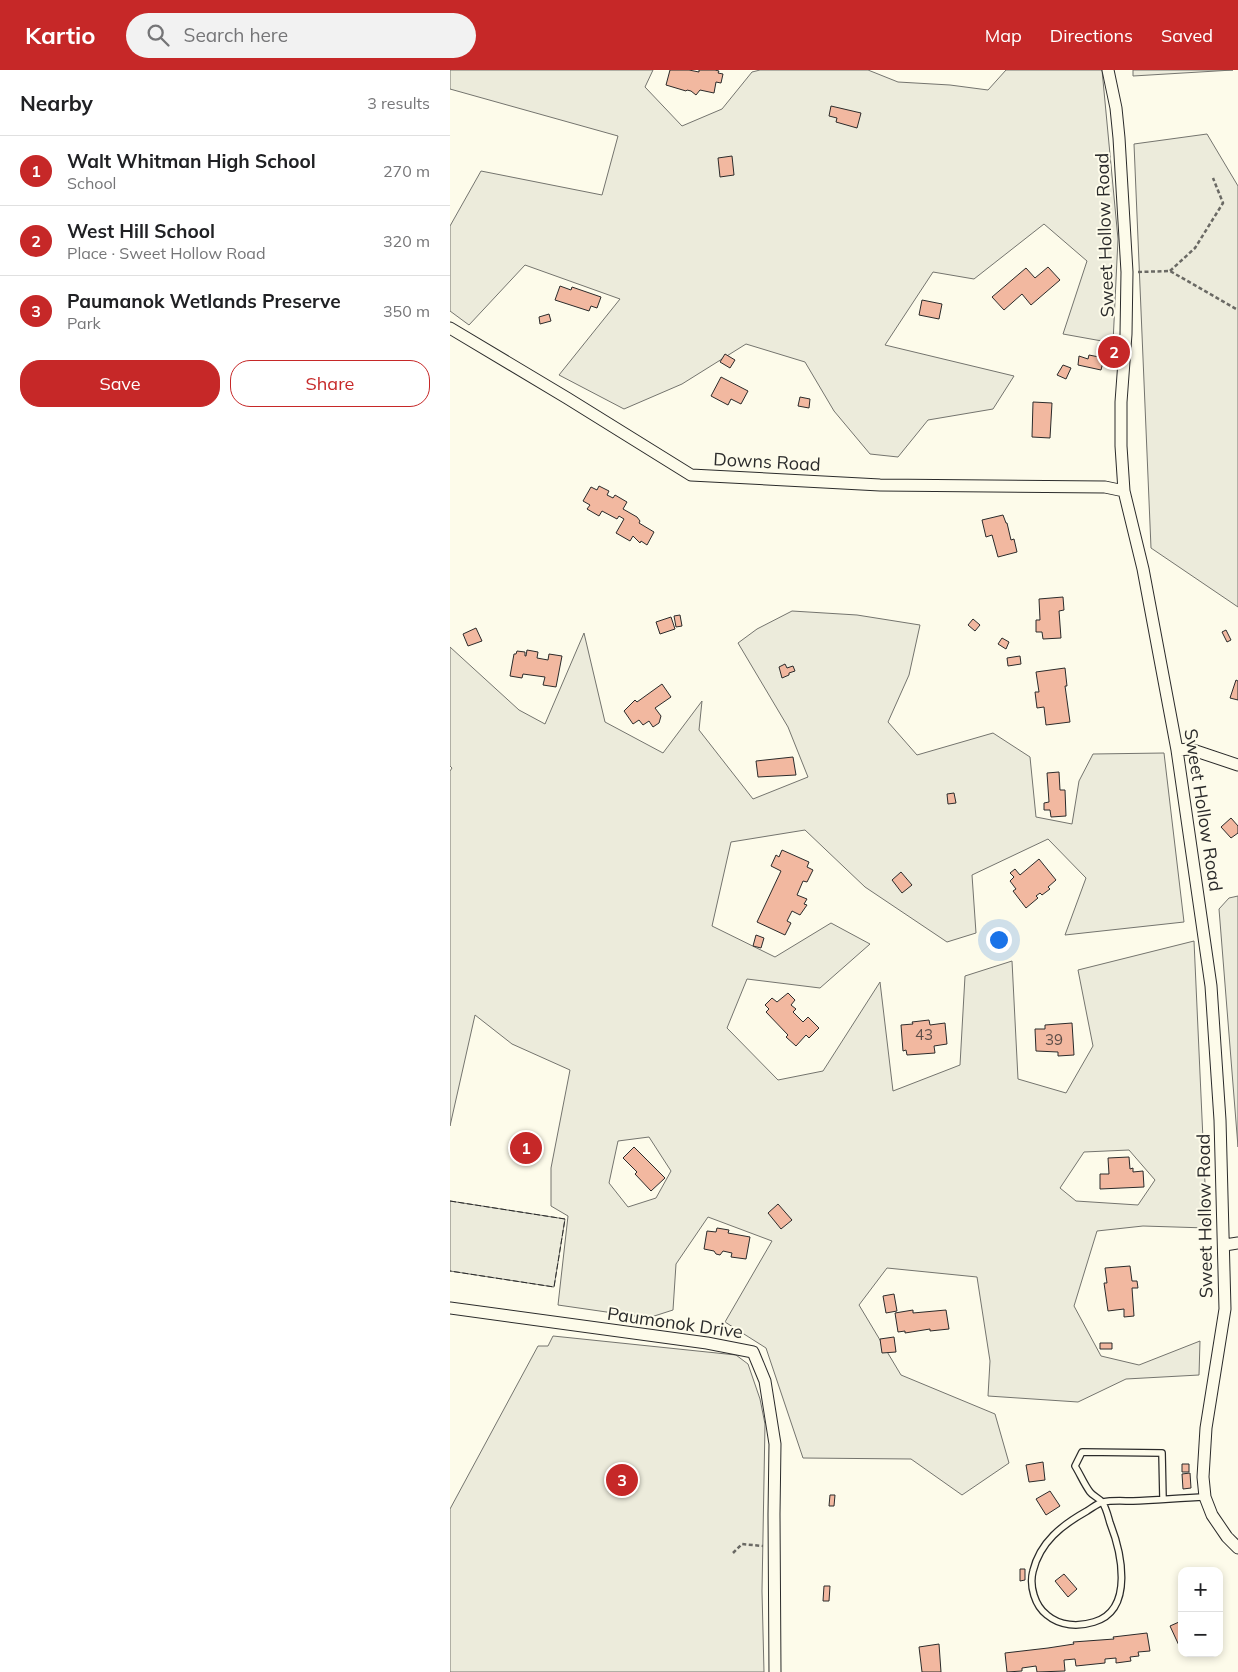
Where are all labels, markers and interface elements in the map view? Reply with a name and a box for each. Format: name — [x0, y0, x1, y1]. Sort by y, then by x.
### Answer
search box — [126, 13, 476, 58]
text: Kartio — [25, 20, 96, 50]
icon: search — [144, 21, 172, 49]
text: Search here — [184, 23, 288, 47]
text: Map — [985, 24, 1022, 47]
text: Directions — [1050, 24, 1133, 47]
text: Saved — [1161, 24, 1213, 47]
text: Nearby — [20, 90, 93, 116]
text: 3 results — [367, 93, 430, 113]
text: Walt Whitman High School — [67, 149, 316, 173]
street label: Sweet Hollow Road — [1090, 152, 1119, 318]
text: 1 — [31, 161, 41, 181]
text: 270 m — [383, 161, 430, 181]
text: School — [67, 173, 116, 193]
text: West Hill School — [67, 219, 215, 243]
text: 2 — [31, 231, 41, 251]
text: 320 m — [383, 231, 430, 251]
text: Place · Sweet Hollow Road — [67, 243, 266, 263]
text: Paumanok Wetlands Preserve — [67, 289, 341, 313]
text: 3 — [31, 301, 41, 321]
text: 350 m — [383, 301, 430, 321]
text: Park — [67, 313, 101, 333]
pin: 2 — [1098, 333, 1130, 371]
button: Save — [20, 360, 220, 407]
button: Share — [230, 360, 430, 407]
street label: Downs Road — [713, 447, 821, 476]
street label: Sweet Hollow Road — [1179, 727, 1228, 893]
your location — [986, 927, 1012, 953]
house number: 43 — [915, 1025, 933, 1044]
house number: 39 — [1045, 1030, 1063, 1049]
pin: 1 — [510, 1129, 542, 1167]
street label: Sweet Hollow Road — [1192, 1134, 1217, 1298]
street label: Paumonok Drive — [606, 1302, 744, 1343]
pin: 3 — [606, 1461, 638, 1499]
map controls — [1178, 1567, 1223, 1657]
button: + — [1178, 1567, 1223, 1612]
button: − — [1178, 1612, 1223, 1657]

